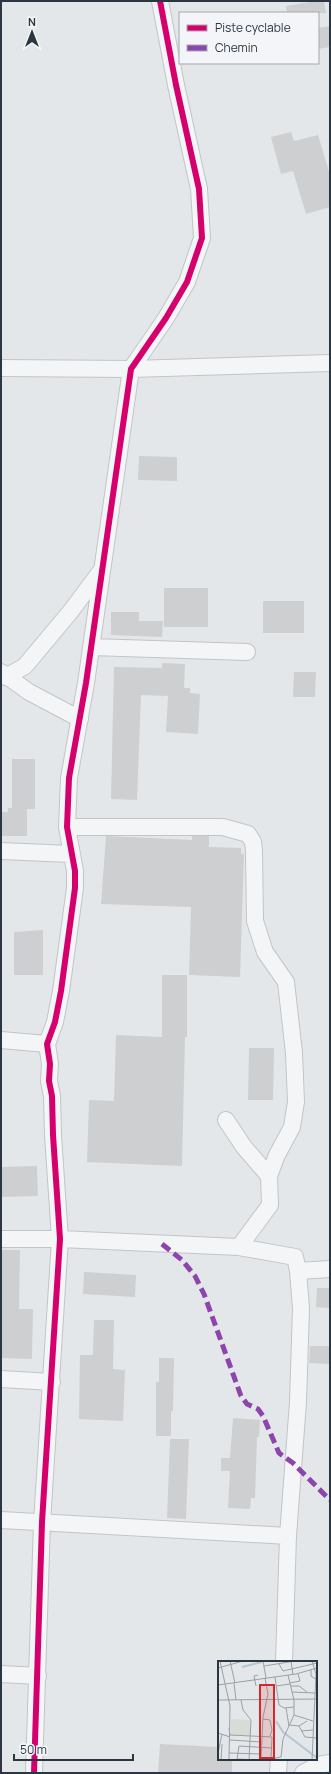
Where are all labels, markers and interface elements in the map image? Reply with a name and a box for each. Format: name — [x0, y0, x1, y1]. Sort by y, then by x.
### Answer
north arrow — [12, 12, 52, 52]
legend — [179, 12, 319, 64]
text: N — [28, 14, 36, 29]
text: Piste cyclable — [215, 19, 291, 36]
text: Chemin — [215, 39, 258, 56]
inset map — [218, 1661, 317, 1760]
scale bar — [14, 1736, 133, 1762]
text: 50 m — [20, 1741, 47, 1758]

